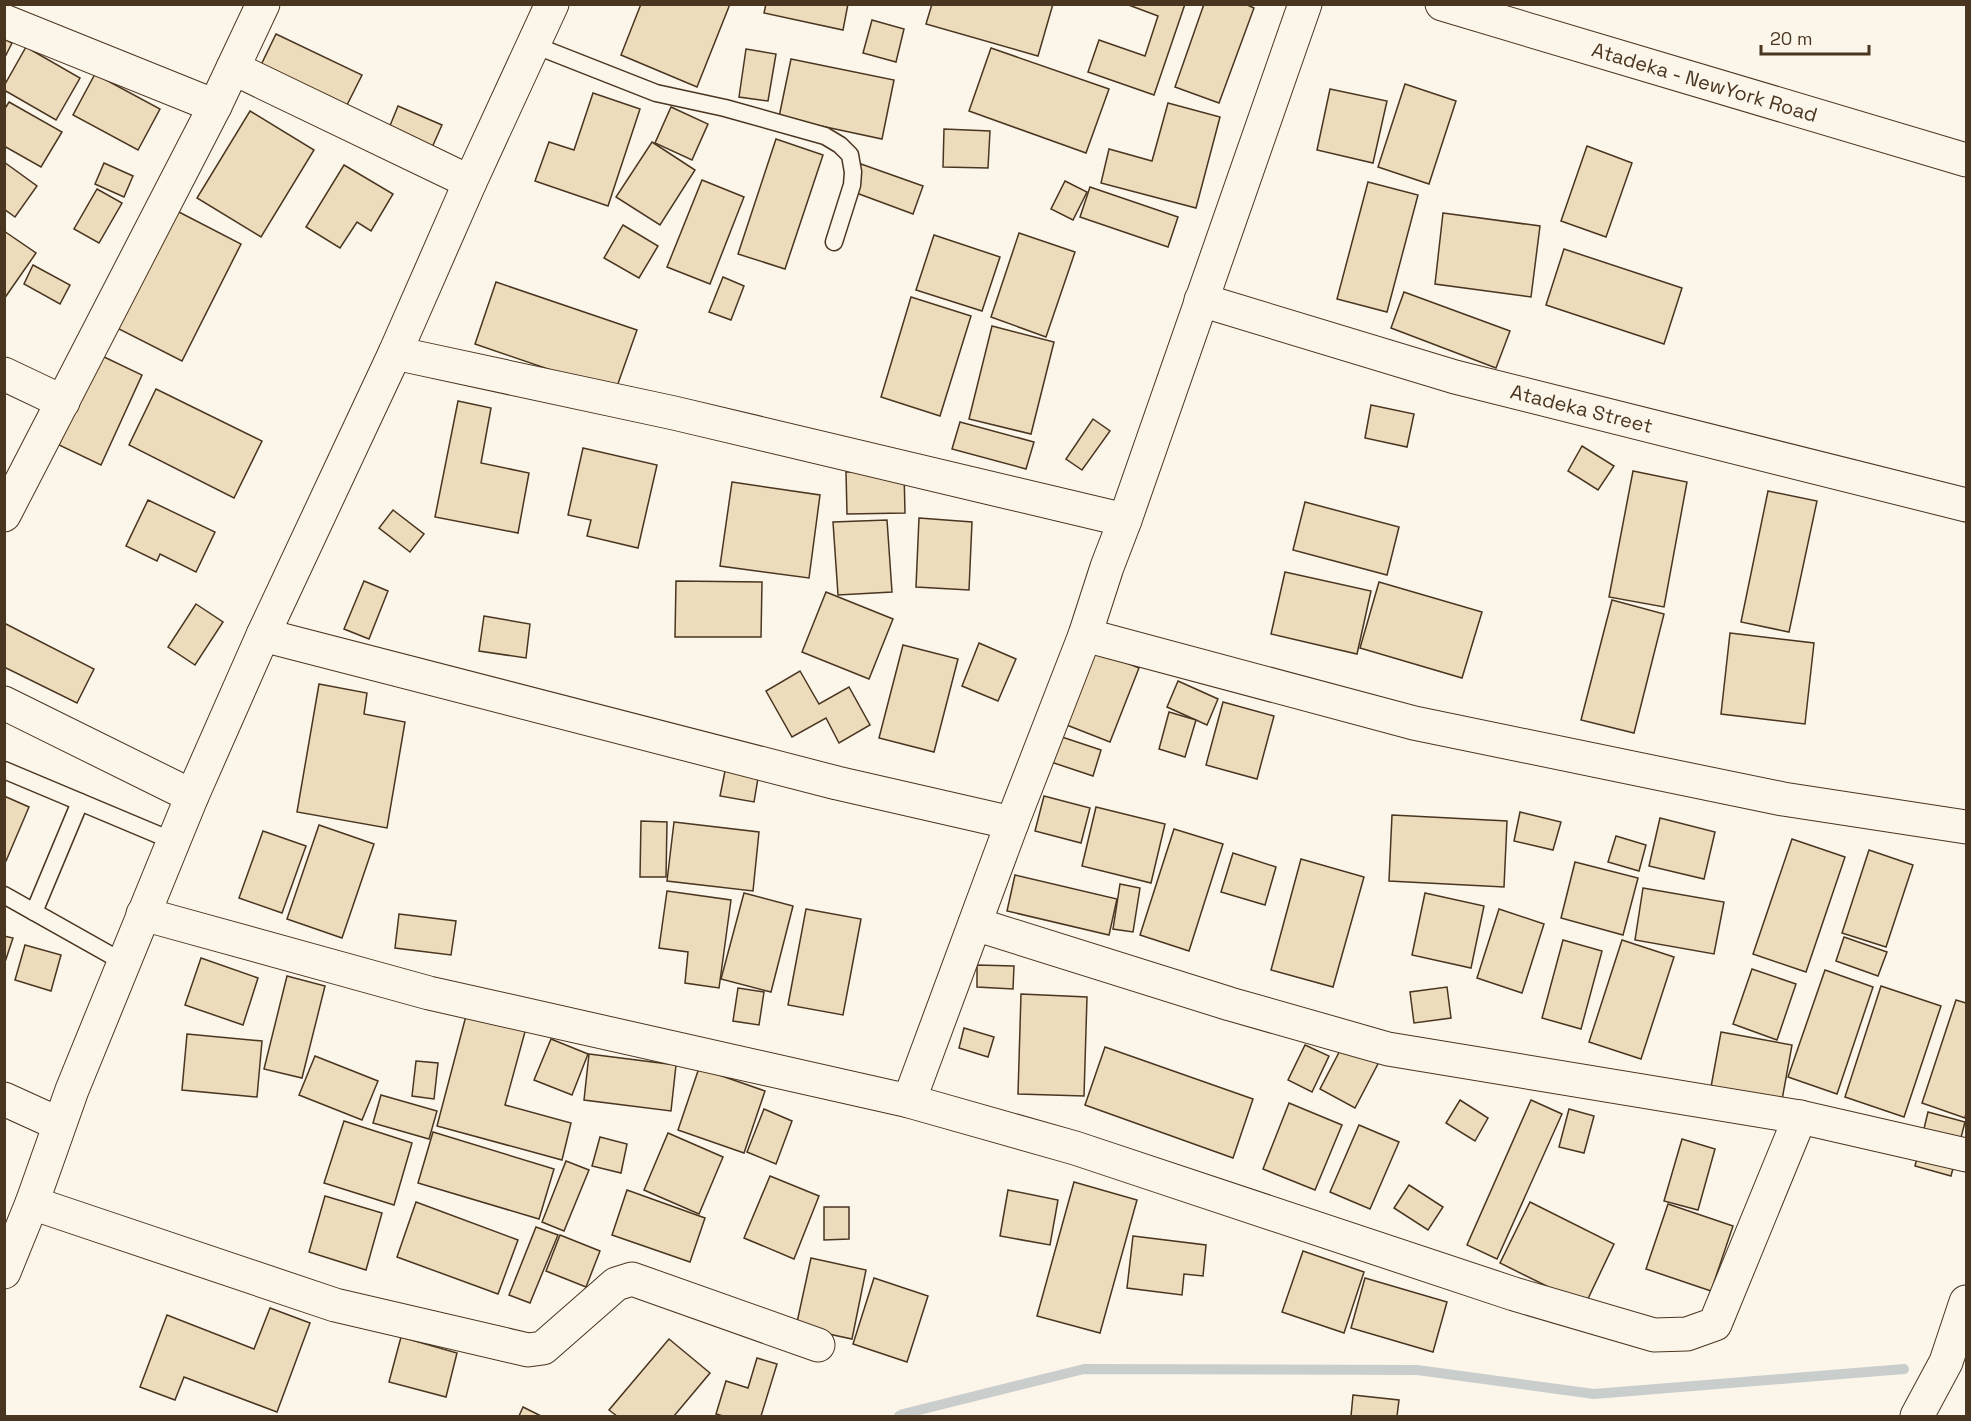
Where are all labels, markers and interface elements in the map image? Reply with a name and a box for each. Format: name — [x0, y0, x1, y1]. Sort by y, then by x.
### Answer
scale bar — [1761, 18, 1869, 56]
text: 20 m — [1770, 27, 1813, 50]
street label: Atadeka - NewYork Road — [1589, 36, 1820, 128]
street label: Atadeka Street — [1508, 378, 1655, 439]

